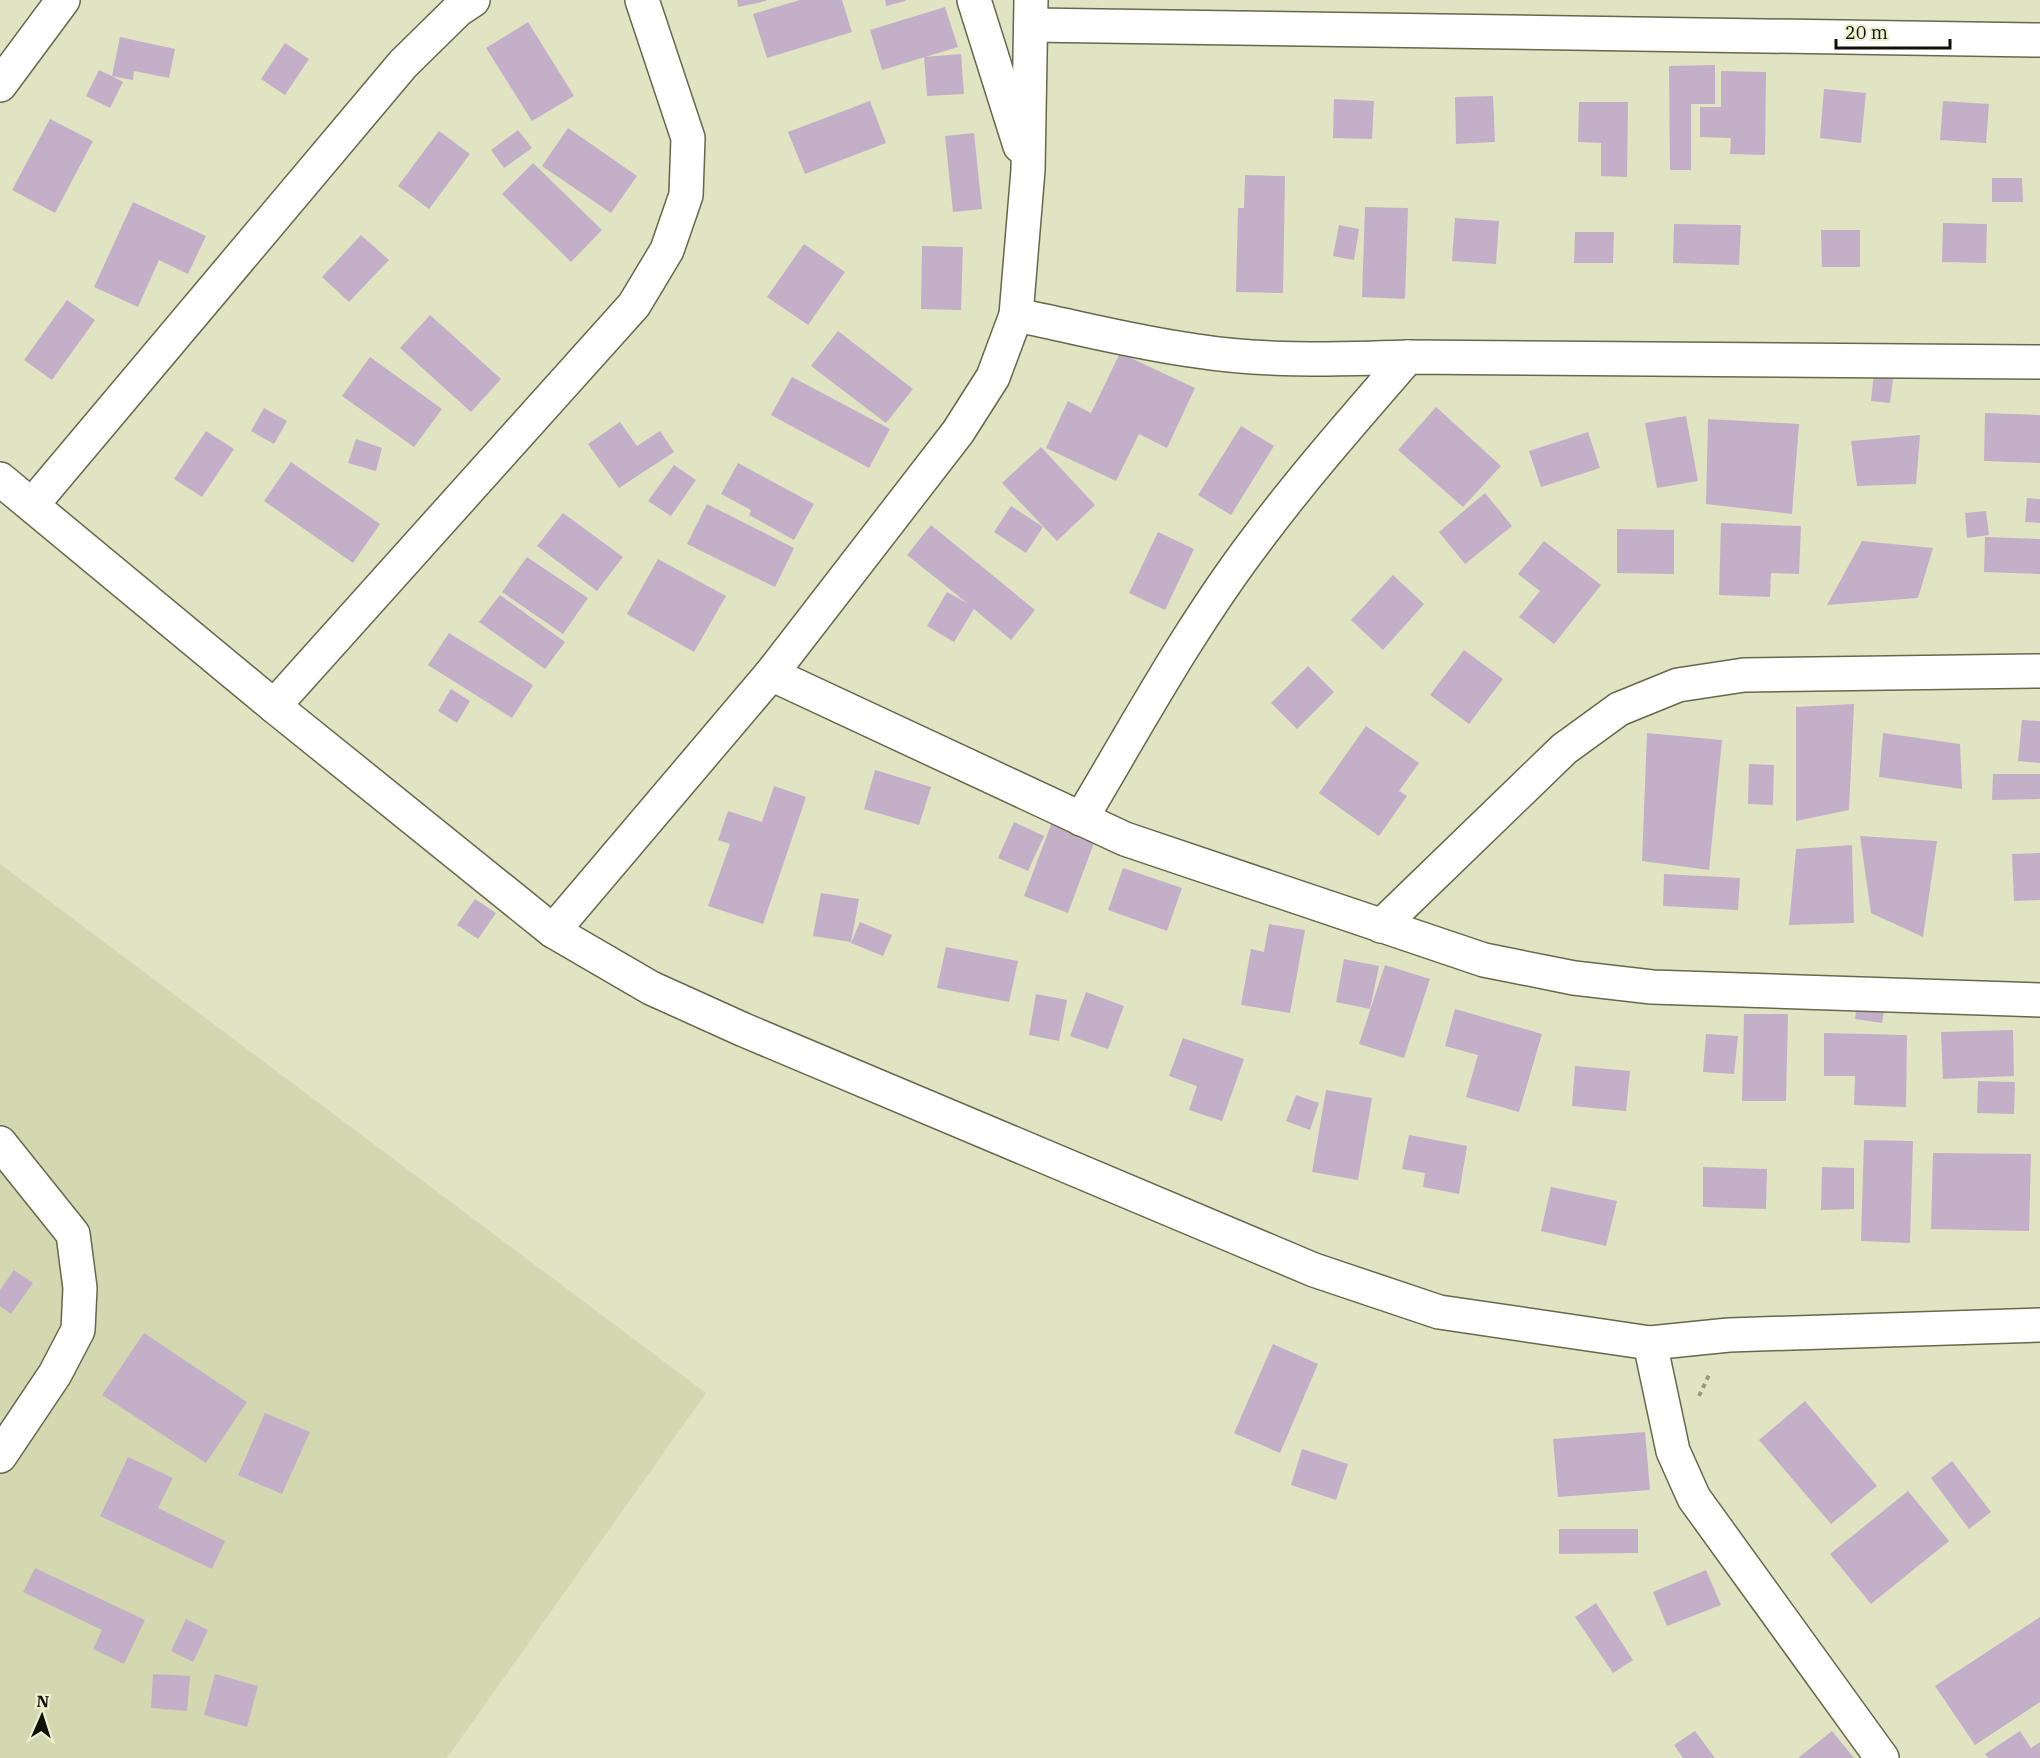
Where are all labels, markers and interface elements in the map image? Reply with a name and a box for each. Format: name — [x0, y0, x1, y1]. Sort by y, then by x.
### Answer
scale bar — [1836, 12, 1950, 50]
text: 20 m — [1845, 21, 1888, 44]
north arrow — [12, 1686, 72, 1746]
text: N — [36, 1691, 50, 1711]

